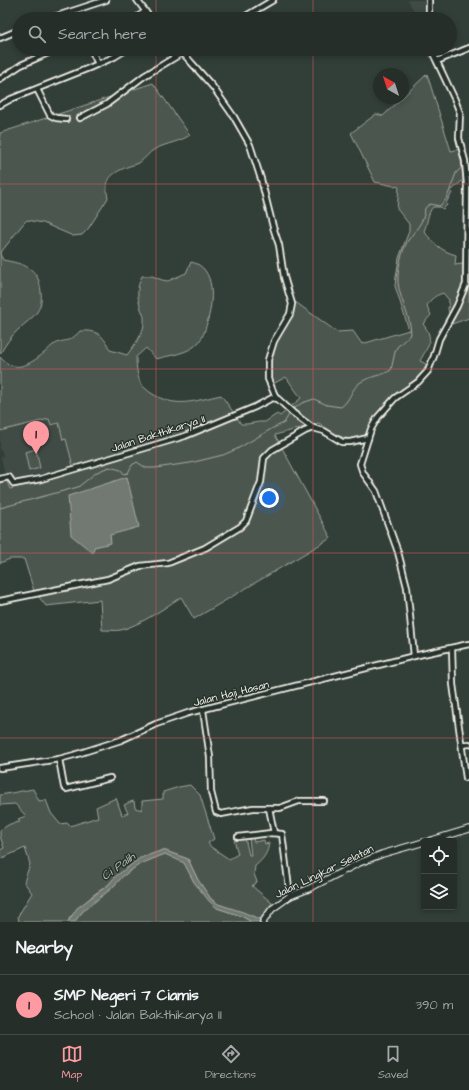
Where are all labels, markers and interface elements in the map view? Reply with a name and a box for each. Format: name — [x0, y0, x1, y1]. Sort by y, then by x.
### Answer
search box — [12, 12, 457, 56]
icon: search — [26, 23, 48, 45]
text: Search here — [58, 24, 147, 45]
north arrow — [373, 68, 409, 104]
street label: Jalan Bakthikarya II — [109, 411, 208, 457]
pin: 1 — [23, 421, 49, 454]
your location — [259, 488, 279, 508]
street label: Jalan Haji Hasan — [192, 677, 271, 710]
map controls — [421, 838, 457, 910]
button: locate — [421, 838, 457, 874]
street label: Jalan Lingkar Selatan — [272, 841, 377, 903]
water label: Ci Palih — [98, 848, 140, 885]
button: layers — [421, 874, 457, 910]
text: Nearby — [16, 936, 73, 960]
text: SMP Negeri 7 Ciamis — [54, 985, 199, 1006]
text: 1 — [28, 996, 30, 1014]
text: 390 m — [415, 996, 453, 1014]
text: School · Jalan Bakthikarya II — [54, 1006, 222, 1024]
tab: Map — [61, 1043, 83, 1082]
tab: Directions — [205, 1043, 256, 1082]
tab: Saved — [378, 1043, 408, 1082]

